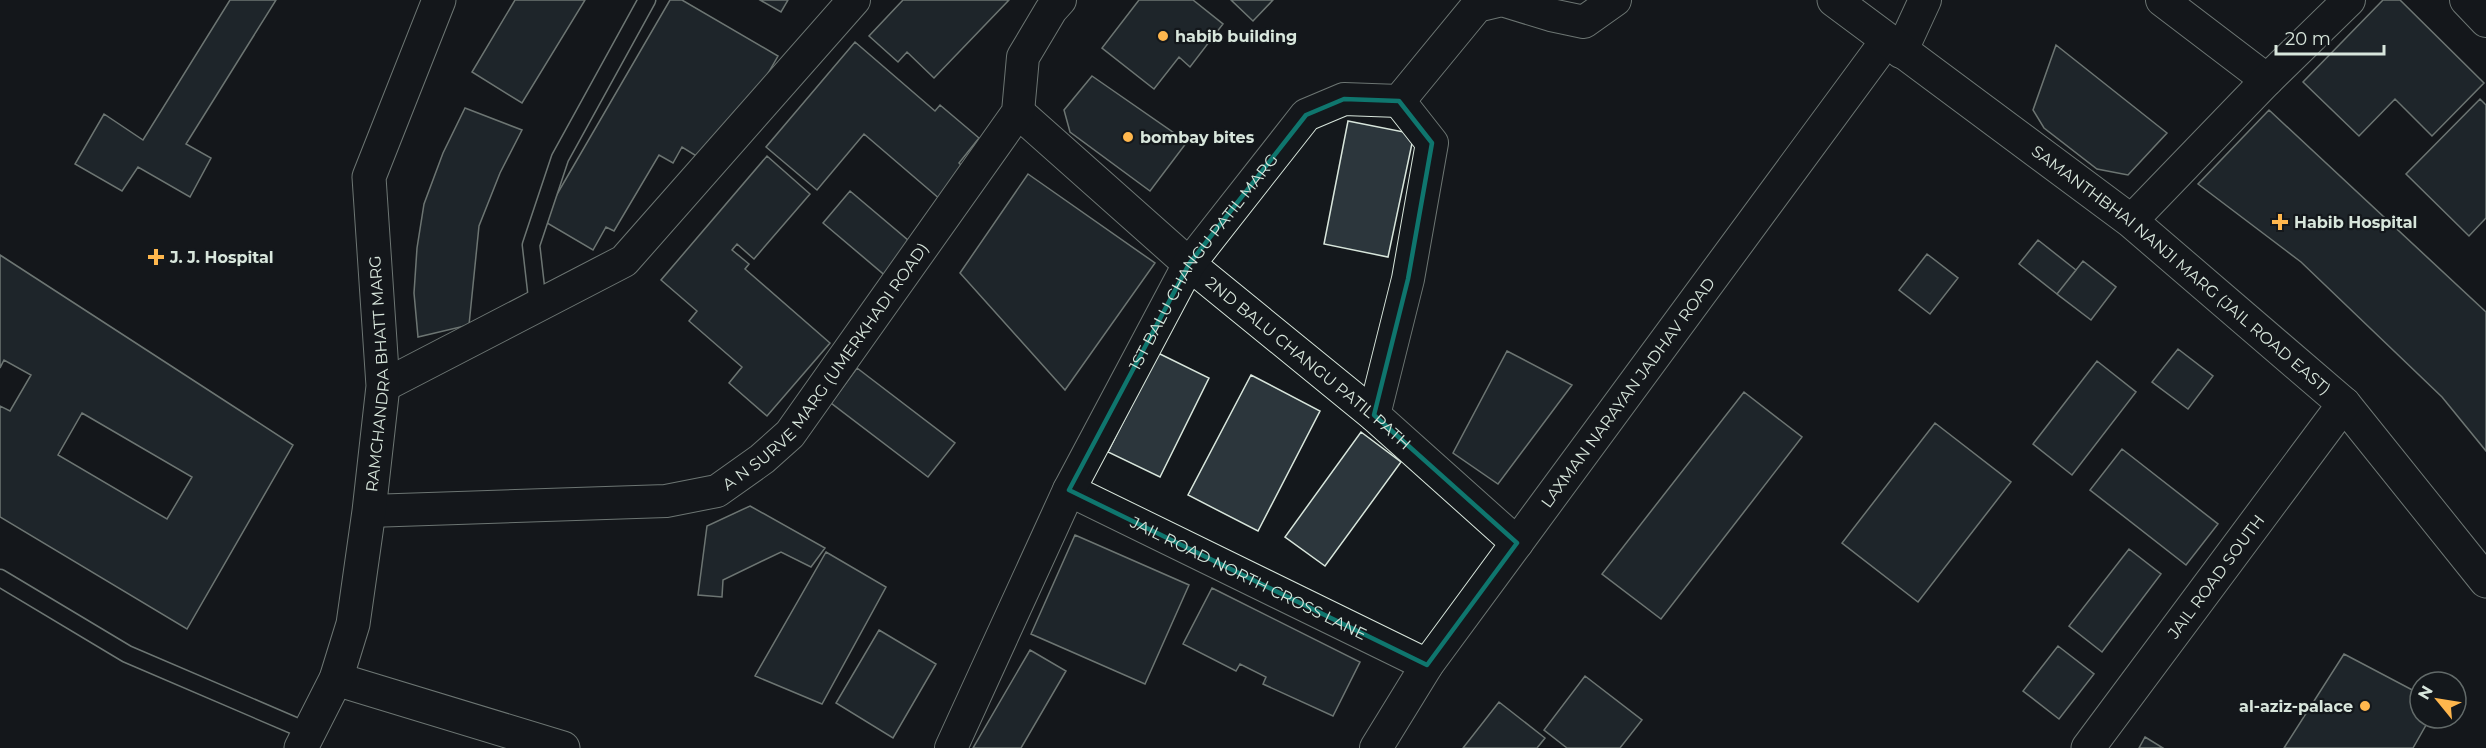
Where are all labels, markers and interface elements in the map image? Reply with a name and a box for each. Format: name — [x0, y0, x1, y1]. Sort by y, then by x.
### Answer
scale bar — [2276, 18, 2384, 56]
place label: habib building — [1175, 27, 1297, 46]
text: 20 m — [2285, 28, 2331, 50]
marker: habib building — [1156, 29, 1170, 43]
place label: bombay bites — [1140, 128, 1255, 147]
marker: bombay bites — [1121, 130, 1135, 144]
street label: SAMANTHBHAI NANJI MARG (JAIL ROAD EAST) — [2028, 142, 2335, 398]
street label: 1ST BALU CHANGU PATIL MARG — [1125, 150, 1282, 374]
marker: Habib Hospital — [2271, 213, 2289, 231]
place label: Habib Hospital — [2294, 213, 2417, 232]
street label: A N SURVE MARG (UMERKHADI ROAD) — [719, 239, 932, 494]
marker: J. J. Hospital — [147, 248, 165, 266]
place label: J. J. Hospital — [169, 248, 274, 267]
street label: RAMCHANDRA BHATT MARG — [362, 255, 394, 493]
street label: 2ND BALU CHANGU PATIL PATH — [1202, 273, 1415, 454]
street label: LAXMAN NARAYAN JADHAV ROAD — [1537, 274, 1719, 511]
street label: JAIL ROAD SOUTH — [2163, 511, 2268, 643]
street label: JAIL ROAD NORTH CROSS LANE — [1126, 512, 1370, 644]
north arrow — [2408, 670, 2468, 730]
text: N — [2414, 682, 2437, 703]
place label: al-aziz-palace — [2239, 697, 2353, 716]
marker: al-aziz-palace — [2358, 699, 2372, 713]

